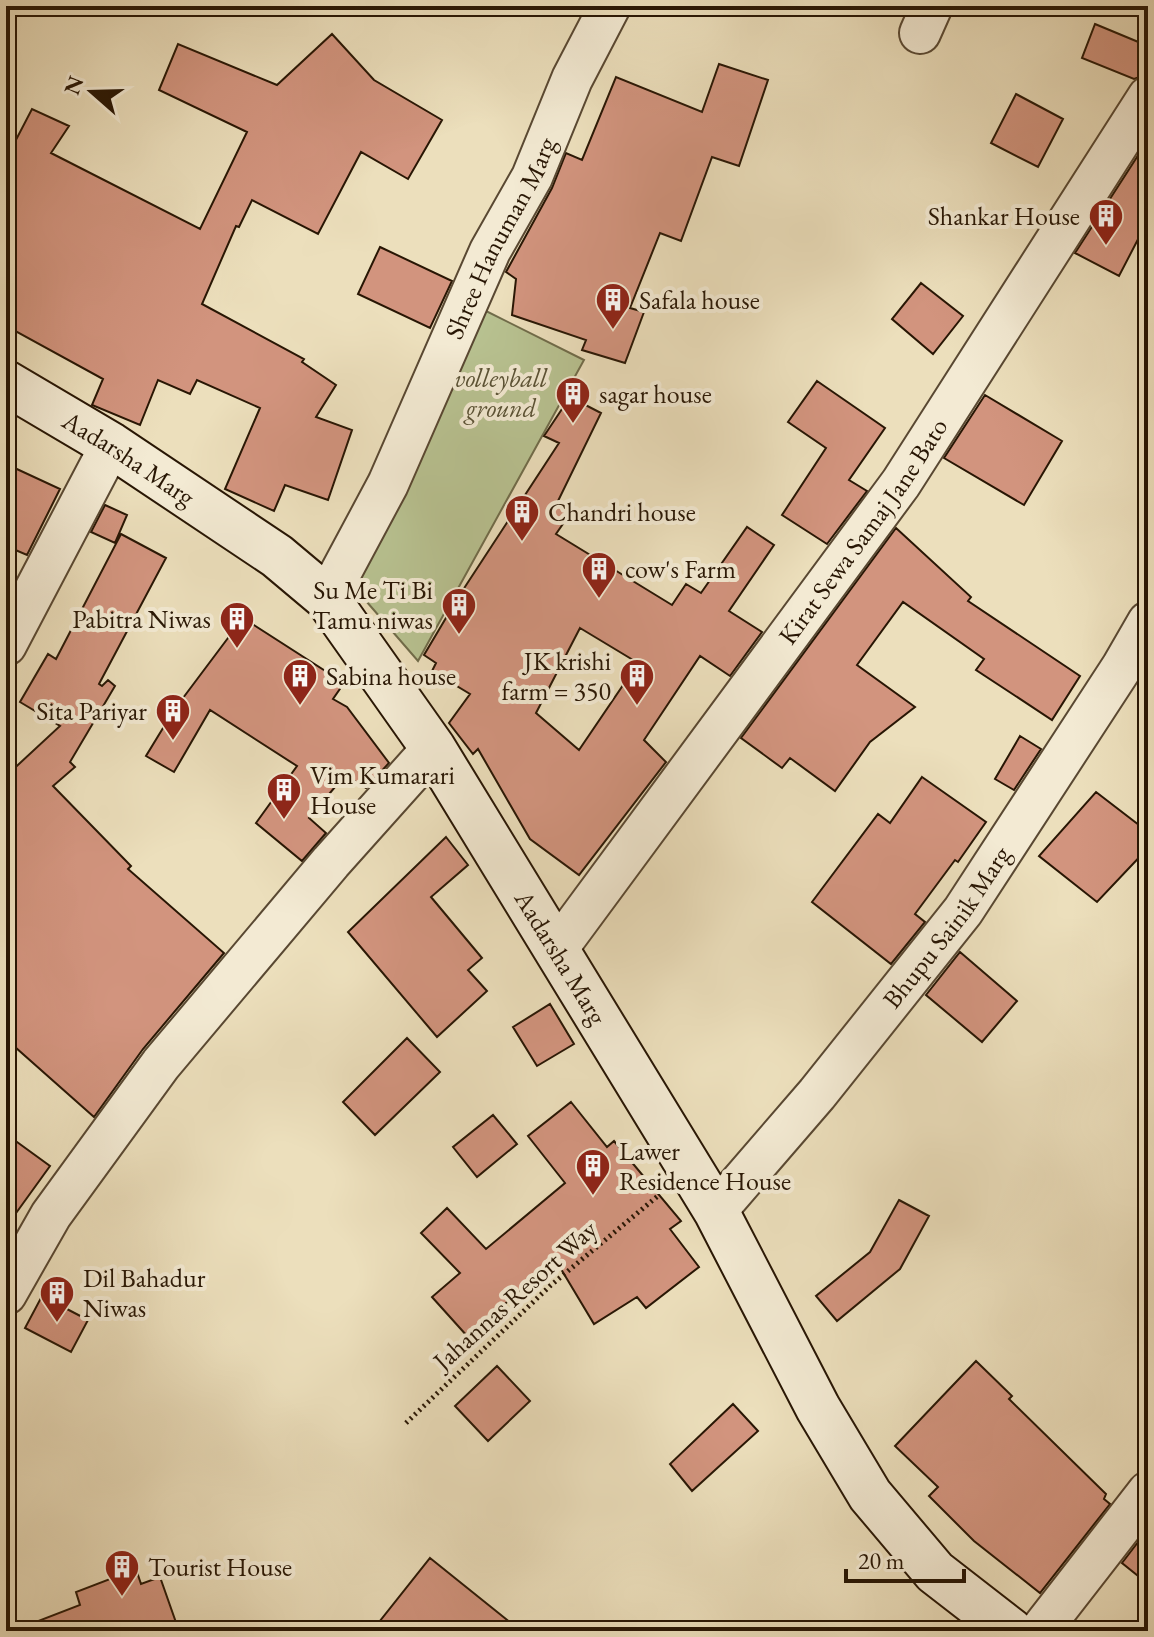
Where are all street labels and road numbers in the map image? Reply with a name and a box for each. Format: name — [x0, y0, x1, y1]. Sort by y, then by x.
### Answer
street label: Shree Hanuman Marg — [437, 131, 564, 344]
street label: Aadarsha Marg — [55, 403, 202, 514]
street label: Kirat Sewa Samaj Jane Bato — [771, 411, 955, 651]
street label: Bhupu Sainik Marg — [875, 839, 1018, 1015]
street label: Aadarsha Marg — [507, 883, 615, 1031]
street label: Jahannas Resort Way — [424, 1212, 605, 1379]

